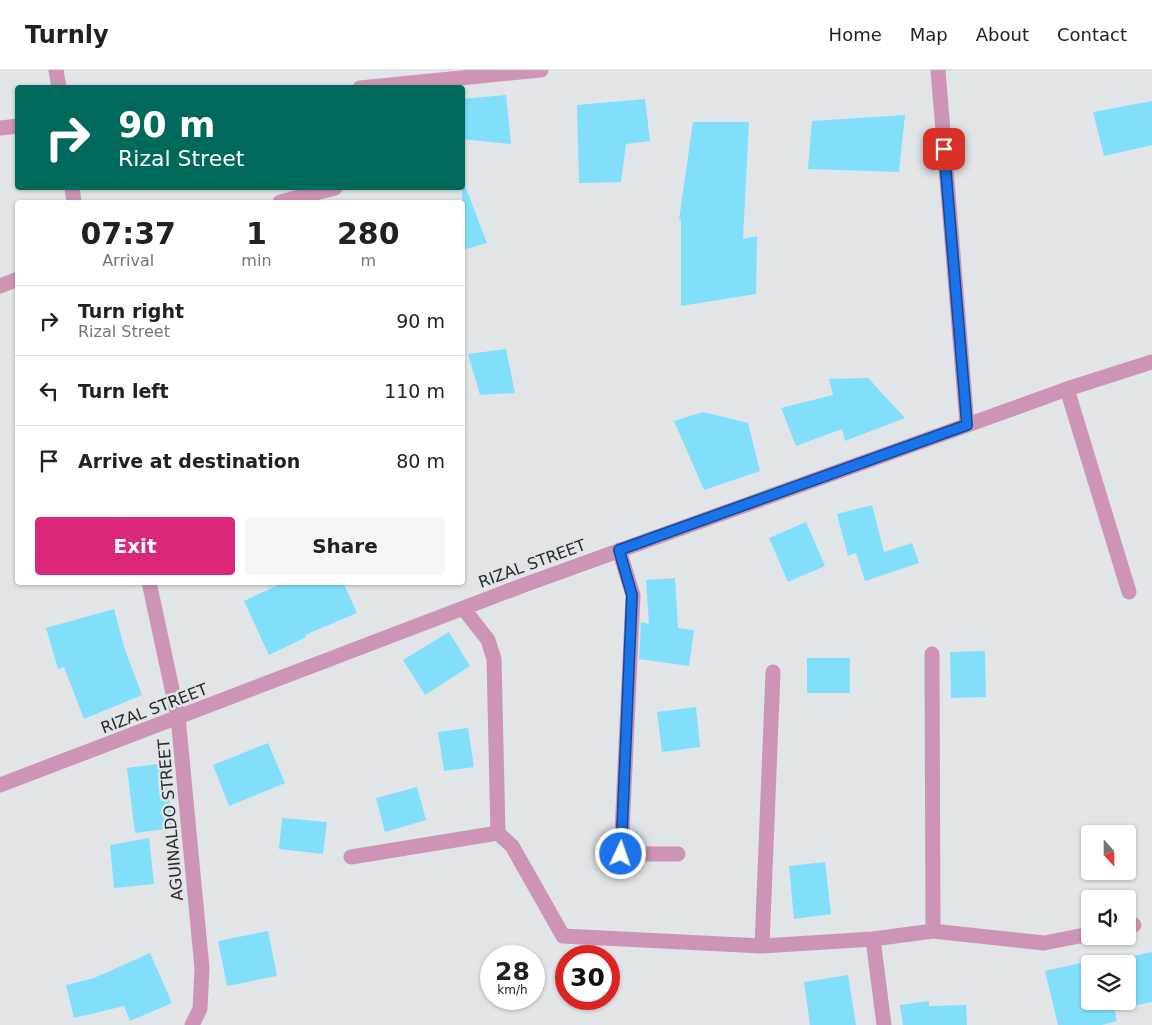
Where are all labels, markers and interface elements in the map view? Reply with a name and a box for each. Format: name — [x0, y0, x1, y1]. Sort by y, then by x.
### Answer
text: Turnly — [25, 21, 109, 49]
text: Home — [829, 24, 882, 45]
text: Map — [910, 24, 948, 45]
text: About — [976, 24, 1029, 45]
text: Contact — [1057, 24, 1127, 45]
icon: right — [35, 105, 100, 170]
text: 90 m — [118, 105, 215, 145]
pin — [923, 128, 965, 170]
icon: arrive — [930, 135, 958, 163]
text: Rizal Street — [118, 146, 244, 171]
text: 07:37 — [80, 216, 176, 251]
text: 1 — [246, 216, 267, 251]
text: 280 — [337, 216, 400, 251]
text: Arrival — [102, 251, 154, 270]
text: min — [241, 251, 272, 270]
text: m — [360, 251, 376, 270]
text: Turn right — [78, 300, 184, 322]
icon: right — [35, 307, 63, 335]
text: 90 m — [396, 310, 445, 332]
text: Rizal Street — [78, 322, 170, 341]
icon: left — [35, 377, 63, 405]
text: Turn left — [78, 380, 169, 402]
text: 110 m — [384, 380, 445, 402]
icon: arrive — [35, 447, 63, 475]
text: Arrive at destination — [78, 450, 300, 472]
text: 80 m — [396, 450, 445, 472]
button: Exit — [35, 517, 235, 575]
button: Share — [245, 517, 445, 575]
street label: RIZAL STREET — [476, 535, 589, 592]
street label: RIZAL STREET — [98, 679, 210, 738]
street label: AGUINALDO STREET — [154, 738, 187, 902]
north arrow — [1081, 825, 1136, 880]
map controls — [1081, 825, 1136, 1010]
position arrow — [594, 827, 646, 879]
button: sound — [1081, 890, 1136, 945]
speed limit sign: 30 — [555, 945, 620, 1010]
button: layers — [1081, 955, 1136, 1010]
text: 28 — [495, 957, 530, 986]
text: km/h — [497, 983, 528, 997]

